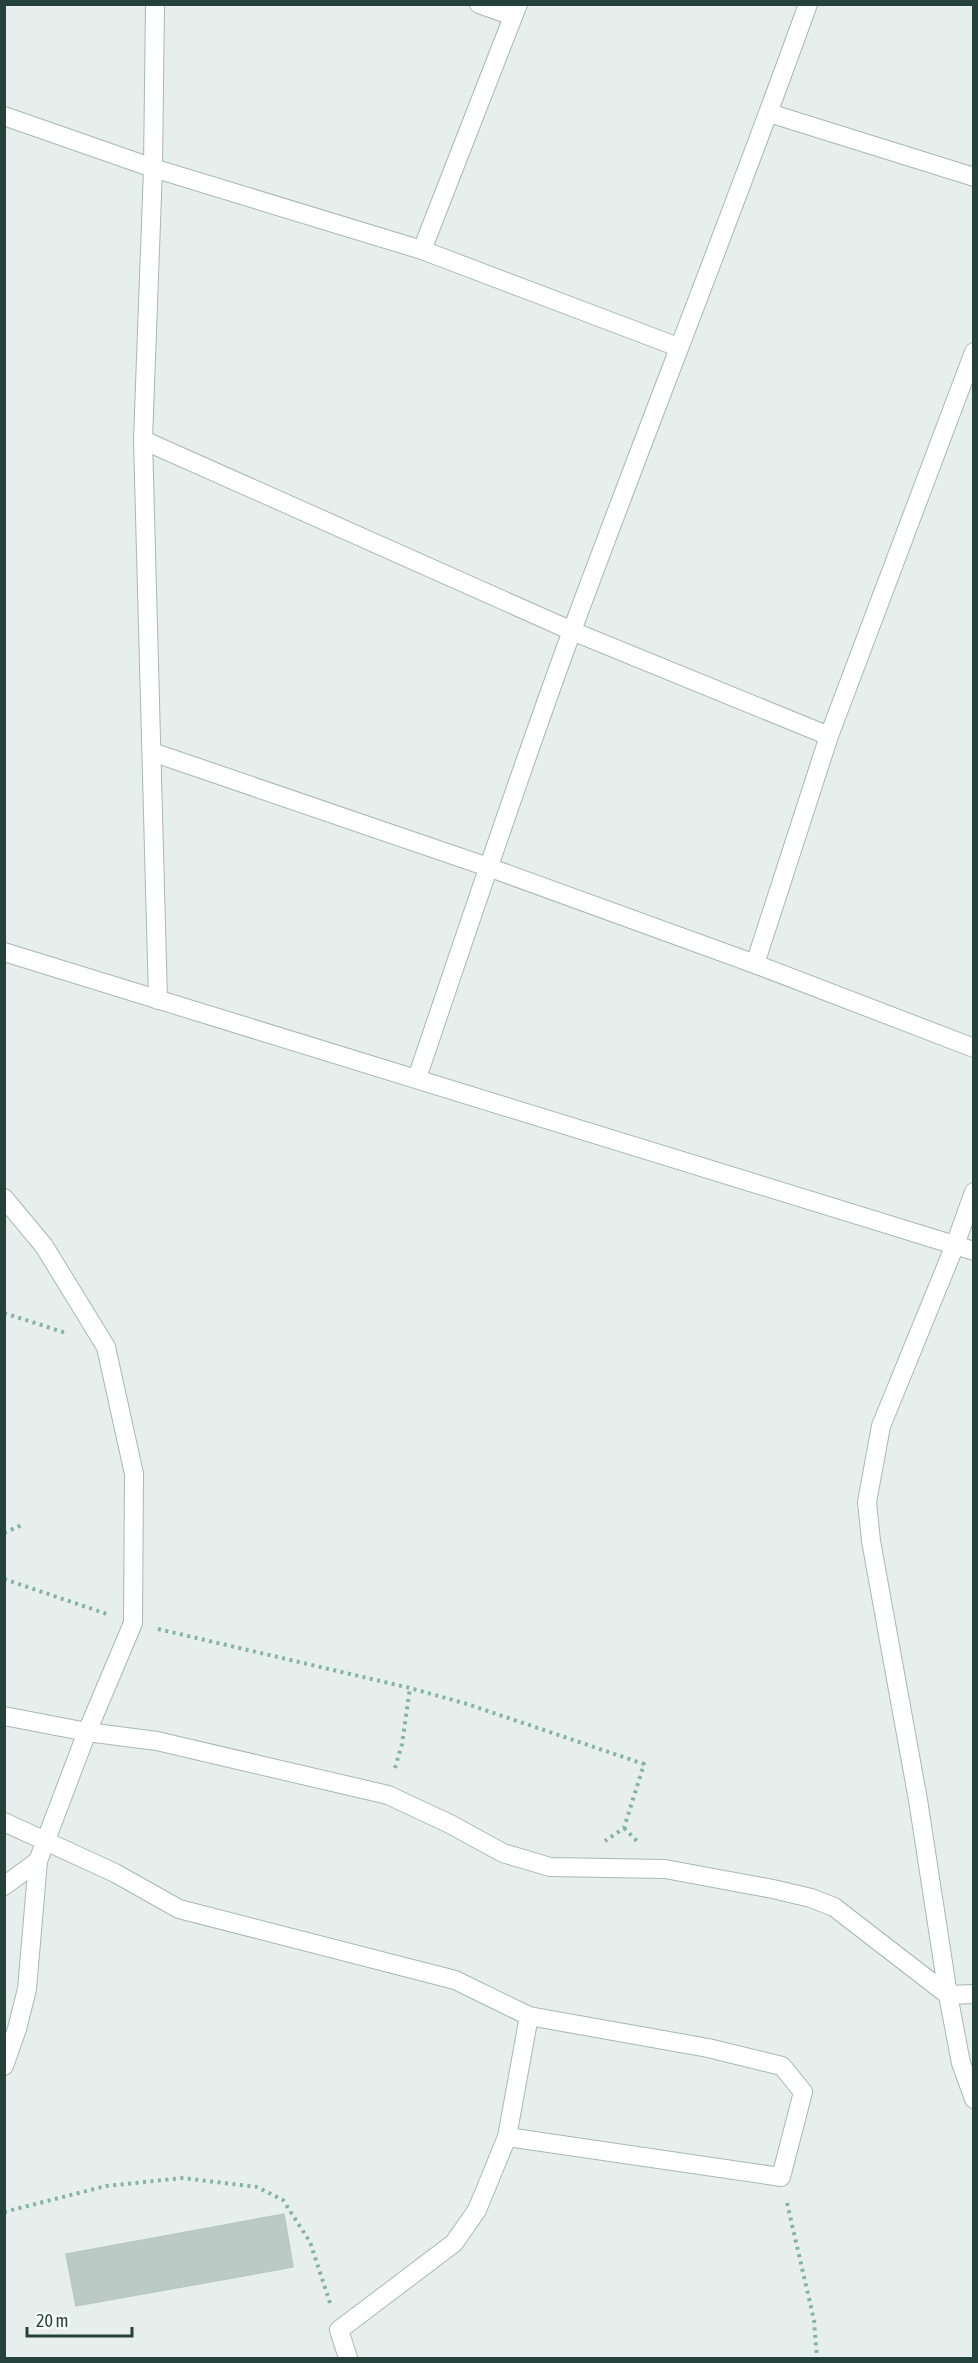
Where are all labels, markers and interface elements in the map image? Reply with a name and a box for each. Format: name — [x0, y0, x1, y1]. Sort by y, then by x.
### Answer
scale bar — [27, 2300, 132, 2338]
text: 20 m — [36, 2310, 68, 2331]

